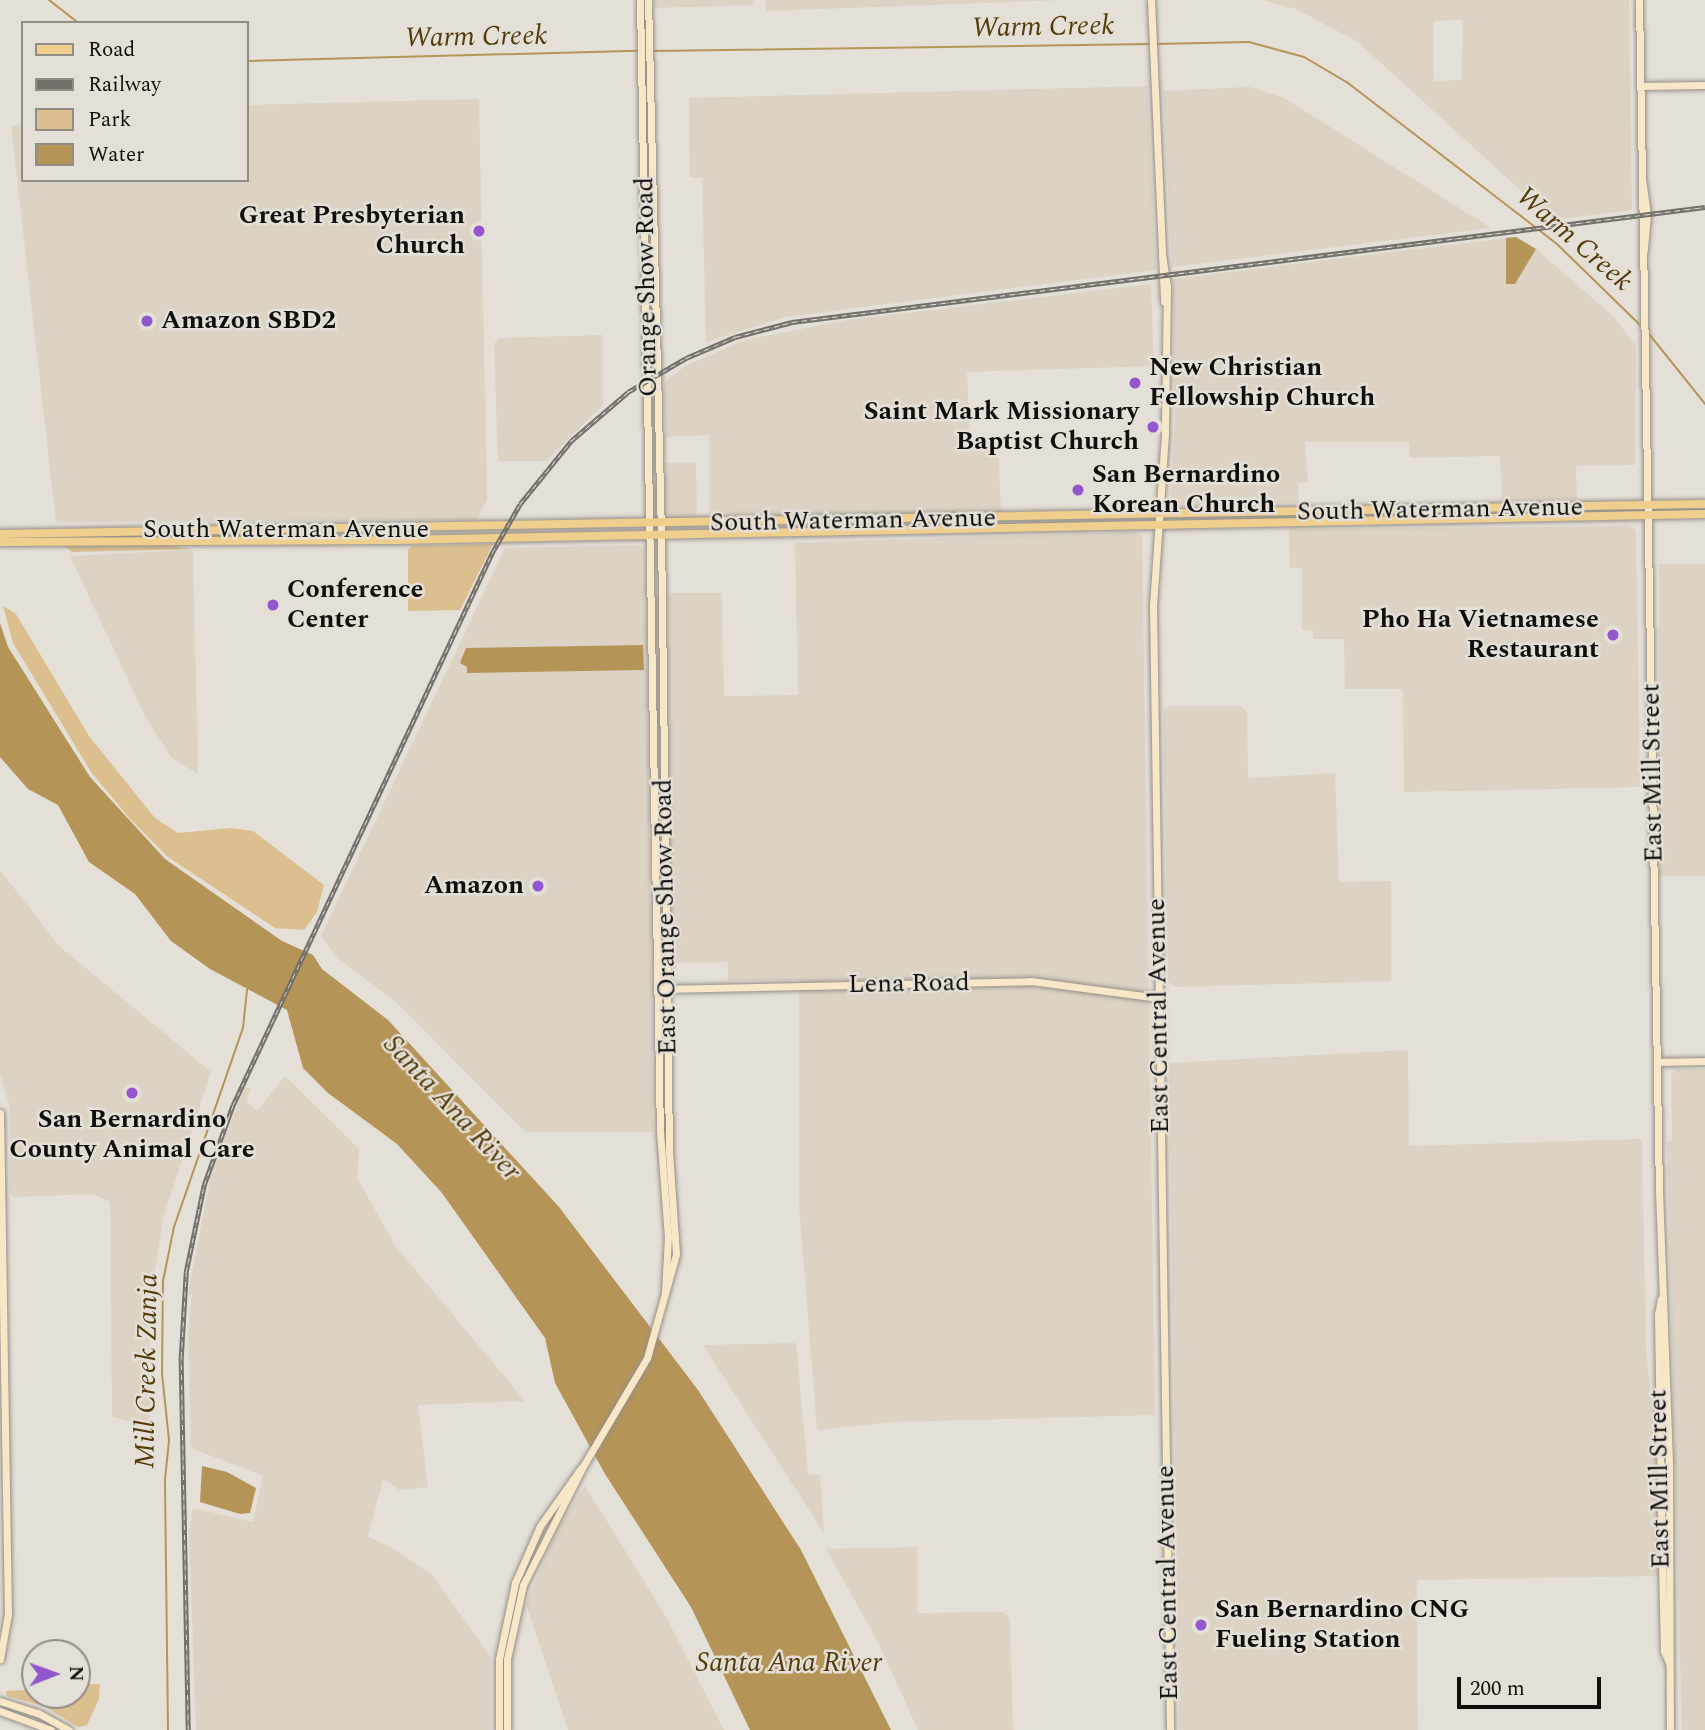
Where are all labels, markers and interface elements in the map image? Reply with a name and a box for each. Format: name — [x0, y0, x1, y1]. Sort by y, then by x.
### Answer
water label: Warm Creek — [971, 9, 1115, 45]
water label: Warm Creek — [404, 19, 548, 55]
legend — [21, 21, 248, 182]
text: Road — [88, 34, 135, 66]
text: Railway — [88, 69, 161, 101]
text: Park — [88, 104, 131, 136]
text: Water — [88, 139, 144, 171]
street label: Orange Show Road — [629, 177, 665, 397]
water label: Warm Creek — [1509, 179, 1639, 299]
place label: Great Presbyterian Church — [239, 200, 465, 262]
marker: Great Presbyterian Church — [471, 223, 487, 239]
place label: Amazon SBD2 — [161, 305, 336, 337]
marker: Amazon SBD2 — [139, 313, 155, 329]
place label: New Christian Fellowship Church — [1149, 352, 1375, 414]
marker: New Christian Fellowship Church — [1127, 375, 1143, 391]
place label: Saint Mark Missionary Baptist Church — [864, 396, 1139, 458]
marker: Saint Mark Missionary Baptist Church — [1145, 419, 1161, 435]
place label: San Bernardino Korean Church — [1092, 459, 1280, 520]
marker: San Bernardino Korean Church — [1070, 482, 1086, 498]
street label: South Waterman Avenue — [1297, 492, 1583, 528]
street label: South Waterman Avenue — [710, 503, 996, 539]
street label: South Waterman Avenue — [143, 514, 429, 546]
place label: Conference Center — [287, 574, 423, 636]
marker: Conference Center — [265, 597, 281, 613]
place label: Pho Ha Vietnamese Restaurant — [1362, 604, 1599, 666]
marker: Pho Ha Vietnamese Restaurant — [1605, 627, 1621, 643]
street label: East Mill Street — [1636, 683, 1670, 863]
street label: East Orange Show Road — [648, 779, 684, 1055]
place label: Amazon — [424, 870, 524, 902]
marker: Amazon — [530, 878, 546, 894]
street label: East Central Avenue — [1141, 898, 1177, 1134]
street label: Lena Road — [848, 967, 970, 1001]
water label: Santa Ana River — [376, 1028, 528, 1188]
marker: San Bernardino County Animal Care — [124, 1085, 140, 1101]
place label: San Bernardino County Animal Care — [9, 1104, 255, 1166]
water label: Mill Creek Zanja — [128, 1273, 166, 1469]
street label: East Mill Street — [1643, 1389, 1677, 1569]
street label: East Central Avenue — [1150, 1465, 1186, 1701]
place label: San Bernardino CNG Fueling Station — [1215, 1594, 1469, 1656]
marker: San Bernardino CNG Fueling Station — [1193, 1617, 1209, 1633]
north arrow — [21, 1639, 91, 1709]
water label: Santa Ana River — [696, 1646, 882, 1680]
scale bar — [1460, 1664, 1604, 1708]
text: N — [61, 1666, 90, 1682]
text: 200 m — [1470, 1673, 1525, 1705]

